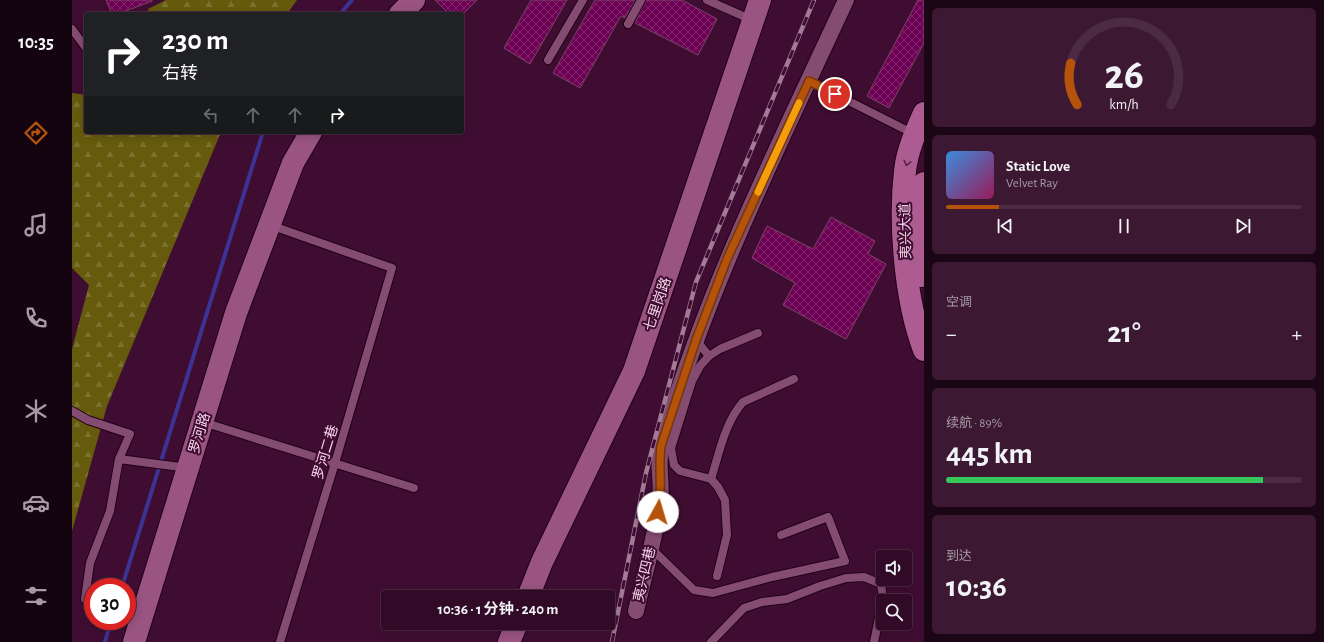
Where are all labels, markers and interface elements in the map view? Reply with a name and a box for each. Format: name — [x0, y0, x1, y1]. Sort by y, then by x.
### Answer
text: 230 m — [162, 27, 229, 55]
icon: right — [96, 28, 148, 80]
text: 10:35 — [18, 34, 54, 52]
text: 26 — [1104, 55, 1144, 96]
text: 右转 — [162, 65, 198, 83]
pin — [818, 77, 852, 111]
icon: arrive — [824, 83, 846, 105]
text: km/h — [1109, 98, 1139, 112]
icon: left — [200, 104, 222, 126]
icon: ahead — [242, 104, 264, 126]
icon: ahead — [284, 104, 306, 126]
icon: right — [326, 104, 348, 126]
icon: directions — [22, 119, 50, 147]
one-way arrow — [903, 159, 912, 166]
text: Static Love — [1006, 159, 1070, 174]
text: Velvet Ray — [1006, 177, 1058, 190]
street label: 夷兴大道 — [898, 203, 913, 259]
icon: music — [22, 211, 50, 239]
icon: previous — [994, 215, 1016, 237]
icon: pause — [1113, 215, 1135, 237]
icon: next — [1232, 215, 1254, 237]
street label: 七里岗路 — [641, 275, 674, 333]
text: 空调 — [946, 296, 972, 309]
icon: phone — [22, 304, 50, 332]
text: 21° — [1107, 318, 1141, 348]
text: − — [946, 323, 957, 345]
text: + — [1291, 323, 1302, 345]
icon: climate — [22, 397, 50, 425]
street label: 罗河路 — [186, 411, 213, 455]
text: 续航 · 89% — [946, 417, 1002, 430]
street label: 罗河二巷 — [310, 423, 341, 481]
text: 445 km — [946, 439, 1033, 469]
icon: car — [22, 489, 50, 517]
position arrow — [637, 491, 679, 533]
street label: 夷兴四巷 — [631, 545, 658, 603]
map controls — [876, 550, 912, 630]
button: sound — [876, 550, 912, 586]
text: 到达 — [946, 550, 972, 563]
text: 10:36 — [946, 572, 1007, 602]
speed limit sign: 30 — [84, 578, 136, 630]
icon: filters — [22, 582, 50, 610]
button: search — [876, 594, 912, 630]
text: 10:36 · 1 分钟 · 240 m — [438, 602, 558, 617]

